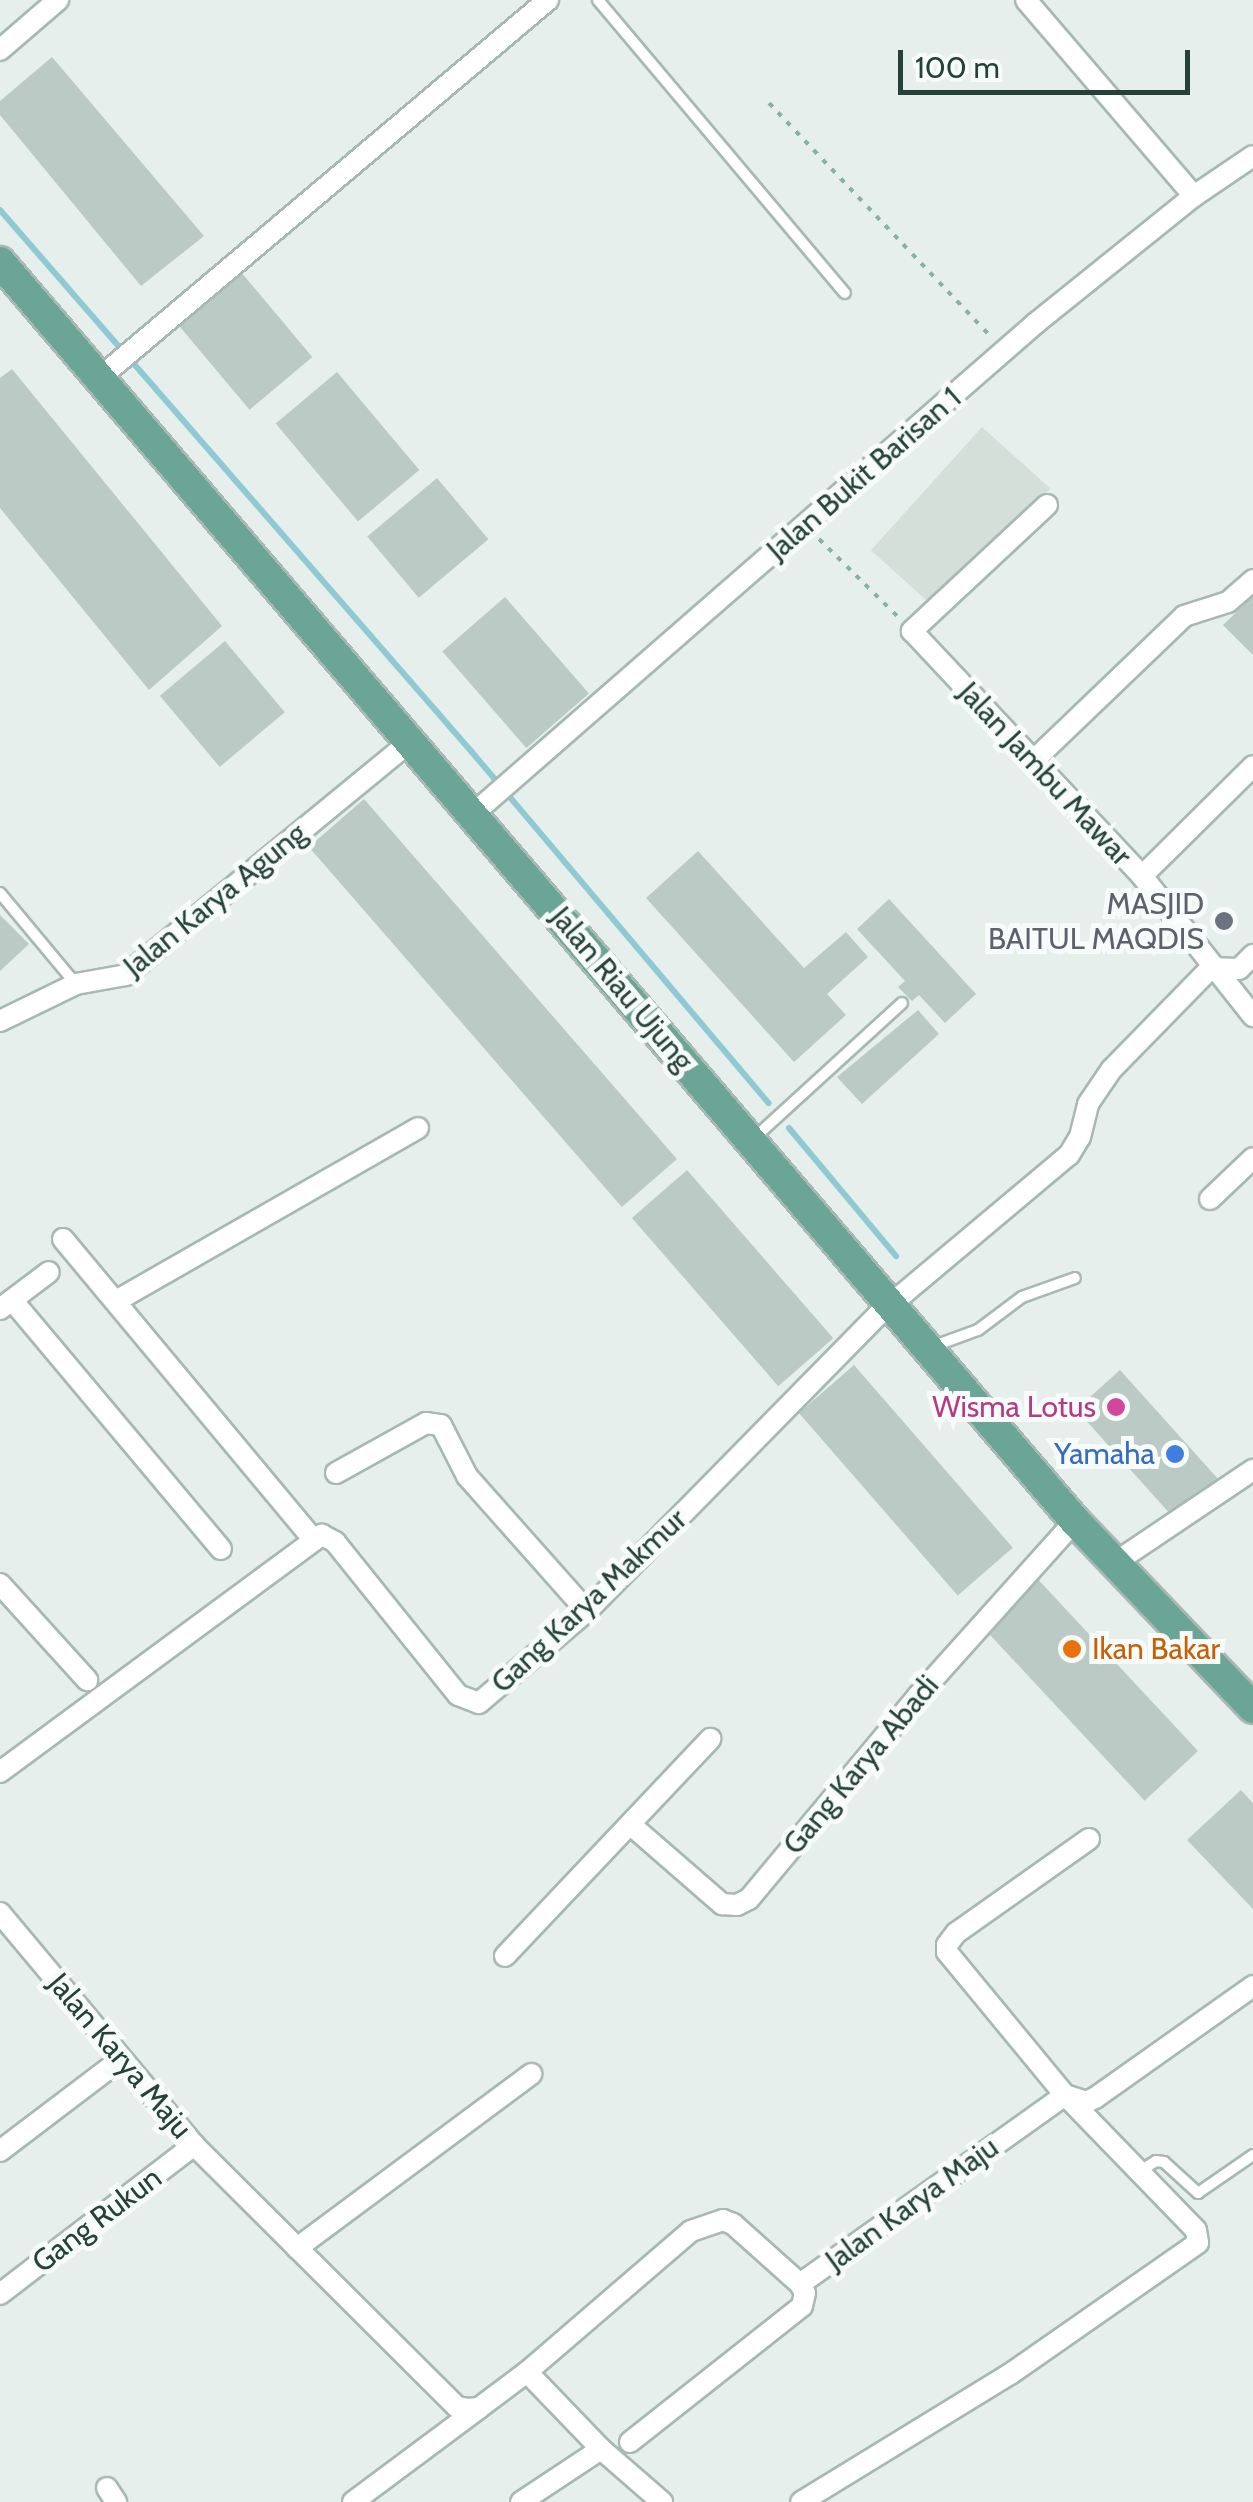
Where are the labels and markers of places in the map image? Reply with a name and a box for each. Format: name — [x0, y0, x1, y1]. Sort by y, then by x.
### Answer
place label: MASJID BAITUL MAQDIS — [988, 886, 1204, 956]
marker: MASJID BAITUL MAQDIS — [1213, 910, 1235, 932]
place label: Wisma Lotus — [932, 1389, 1096, 1425]
marker: Wisma Lotus — [1105, 1396, 1127, 1418]
place label: Yamaha — [1054, 1436, 1155, 1472]
marker: Yamaha — [1164, 1443, 1186, 1465]
place label: Ikan Bakar — [1092, 1631, 1220, 1667]
marker: Ikan Bakar — [1061, 1638, 1083, 1660]

